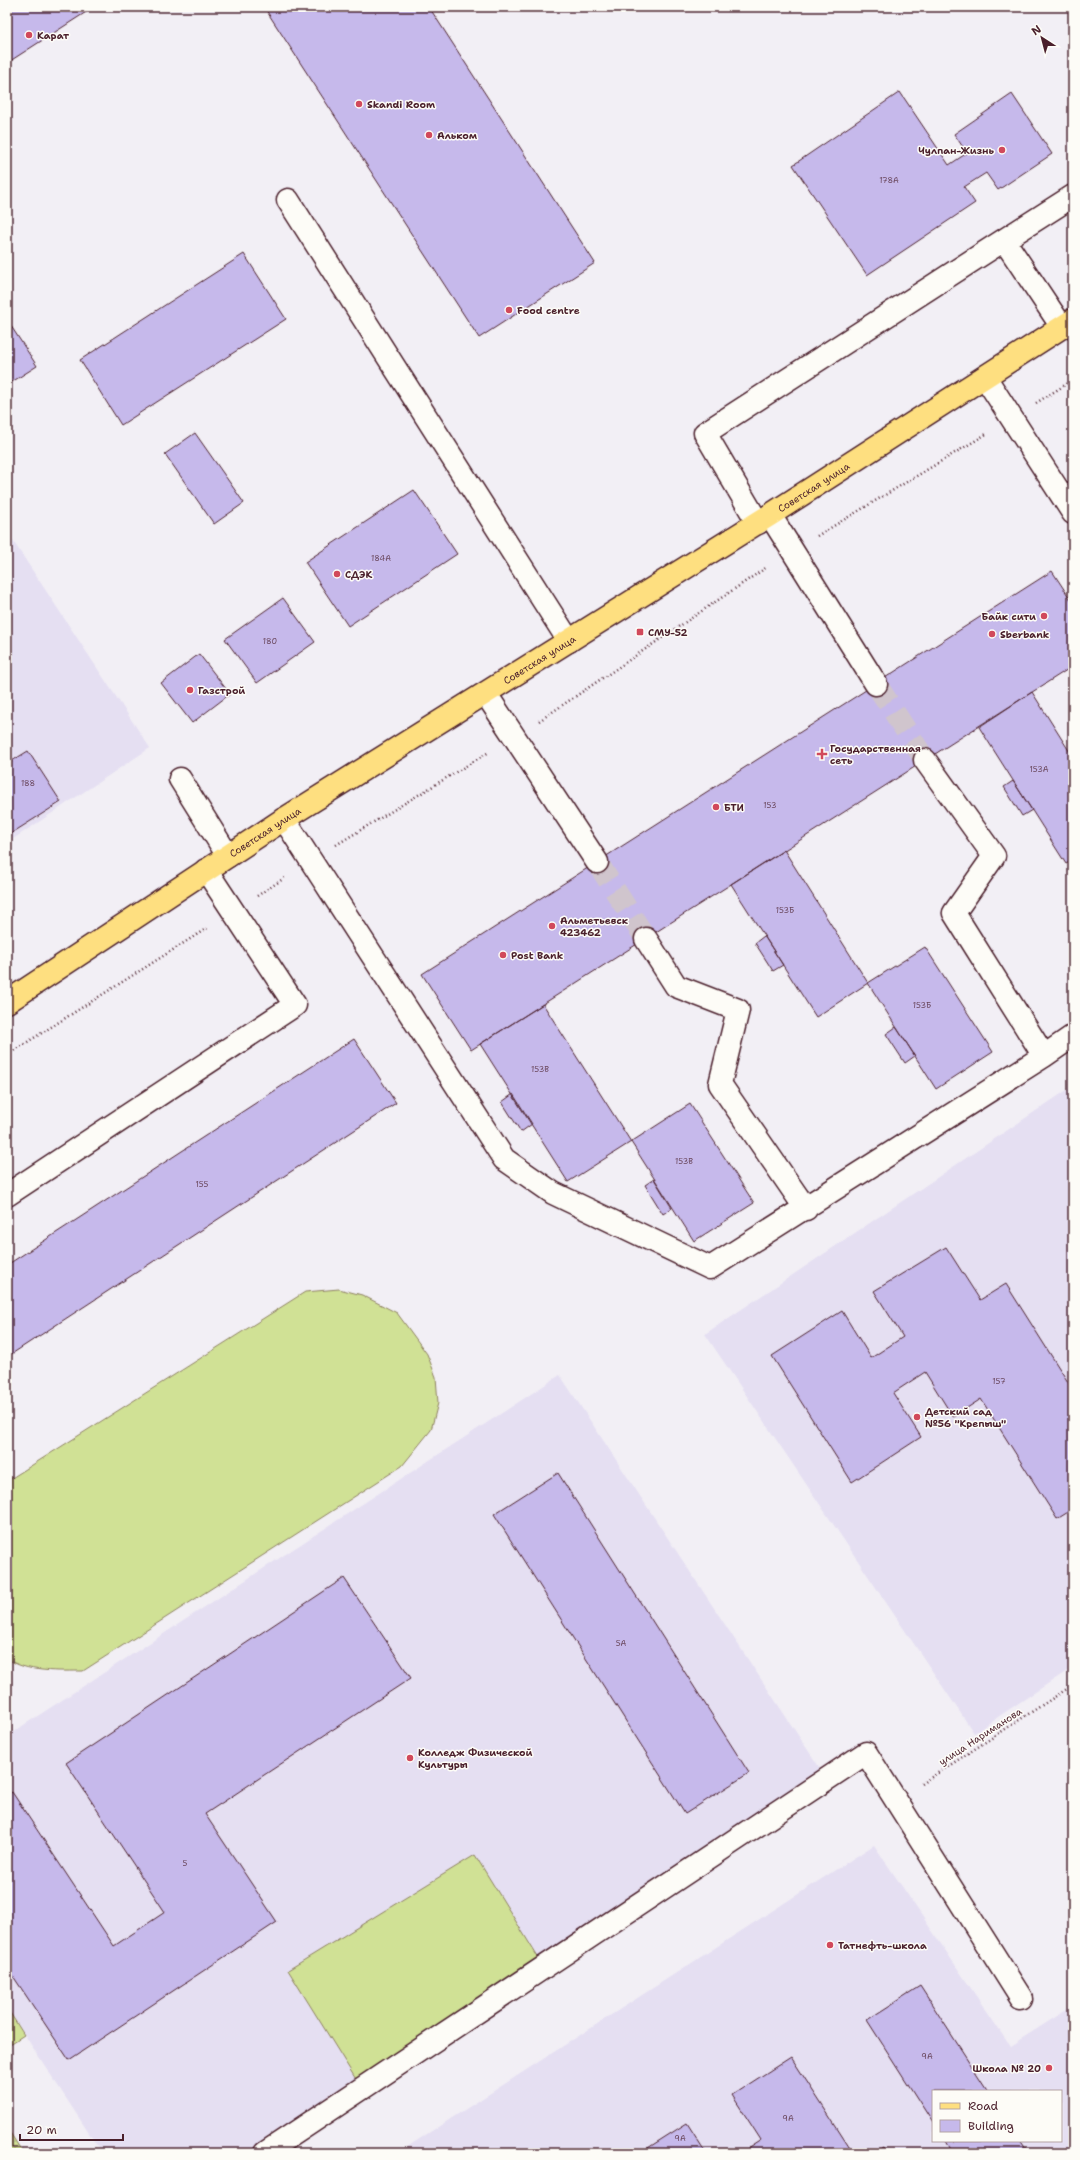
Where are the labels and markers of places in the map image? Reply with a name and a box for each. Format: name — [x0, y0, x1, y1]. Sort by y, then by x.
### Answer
place label: Карат — [37, 29, 69, 42]
marker: Карат — [24, 30, 34, 40]
place label: Skandi Room — [367, 98, 435, 111]
marker: Skandi Room — [354, 99, 364, 109]
place label: Альком — [437, 129, 478, 142]
marker: Альком — [424, 130, 434, 140]
place label: Чулпан-Жизнь — [918, 144, 994, 157]
marker: Чулпан-Жизнь — [997, 145, 1007, 155]
place label: Food centre — [517, 304, 580, 317]
marker: Food centre — [504, 305, 514, 315]
place label: СДЭК — [345, 568, 372, 581]
marker: СДЭК — [332, 569, 342, 579]
place label: Байк сити — [981, 610, 1036, 623]
marker: Байк сити — [1039, 611, 1049, 621]
place label: СМУ-52 — [648, 626, 688, 639]
marker: СМУ-52 — [635, 627, 645, 637]
place label: Sberbank — [1000, 628, 1050, 641]
marker: Sberbank — [987, 629, 997, 639]
place label: Газстрой — [198, 684, 245, 697]
marker: Газстрой — [185, 685, 195, 695]
place label: Государственная сеть — [830, 742, 921, 767]
marker: Государственная сеть — [817, 749, 827, 759]
place label: БТИ — [724, 801, 744, 814]
marker: БТИ — [711, 802, 721, 812]
place label: Альметьевск 423462 — [560, 914, 629, 939]
marker: Альметьевск 423462 — [547, 921, 557, 931]
place label: Post Bank — [511, 949, 564, 962]
marker: Post Bank — [498, 950, 508, 960]
place label: Детский сад №56 "Крепыш" — [925, 1405, 1006, 1430]
marker: Детский сад №56 "Крепыш" — [912, 1412, 922, 1422]
place label: Колледж Физической Культуры — [418, 1746, 533, 1771]
marker: Колледж Физической Культуры — [405, 1753, 415, 1763]
place label: Татнефть-школа — [838, 1939, 927, 1952]
marker: Татнефть-школа — [825, 1940, 835, 1950]
place label: Школа № 20 — [973, 2062, 1041, 2075]
marker: Школа № 20 — [1044, 2063, 1054, 2073]

